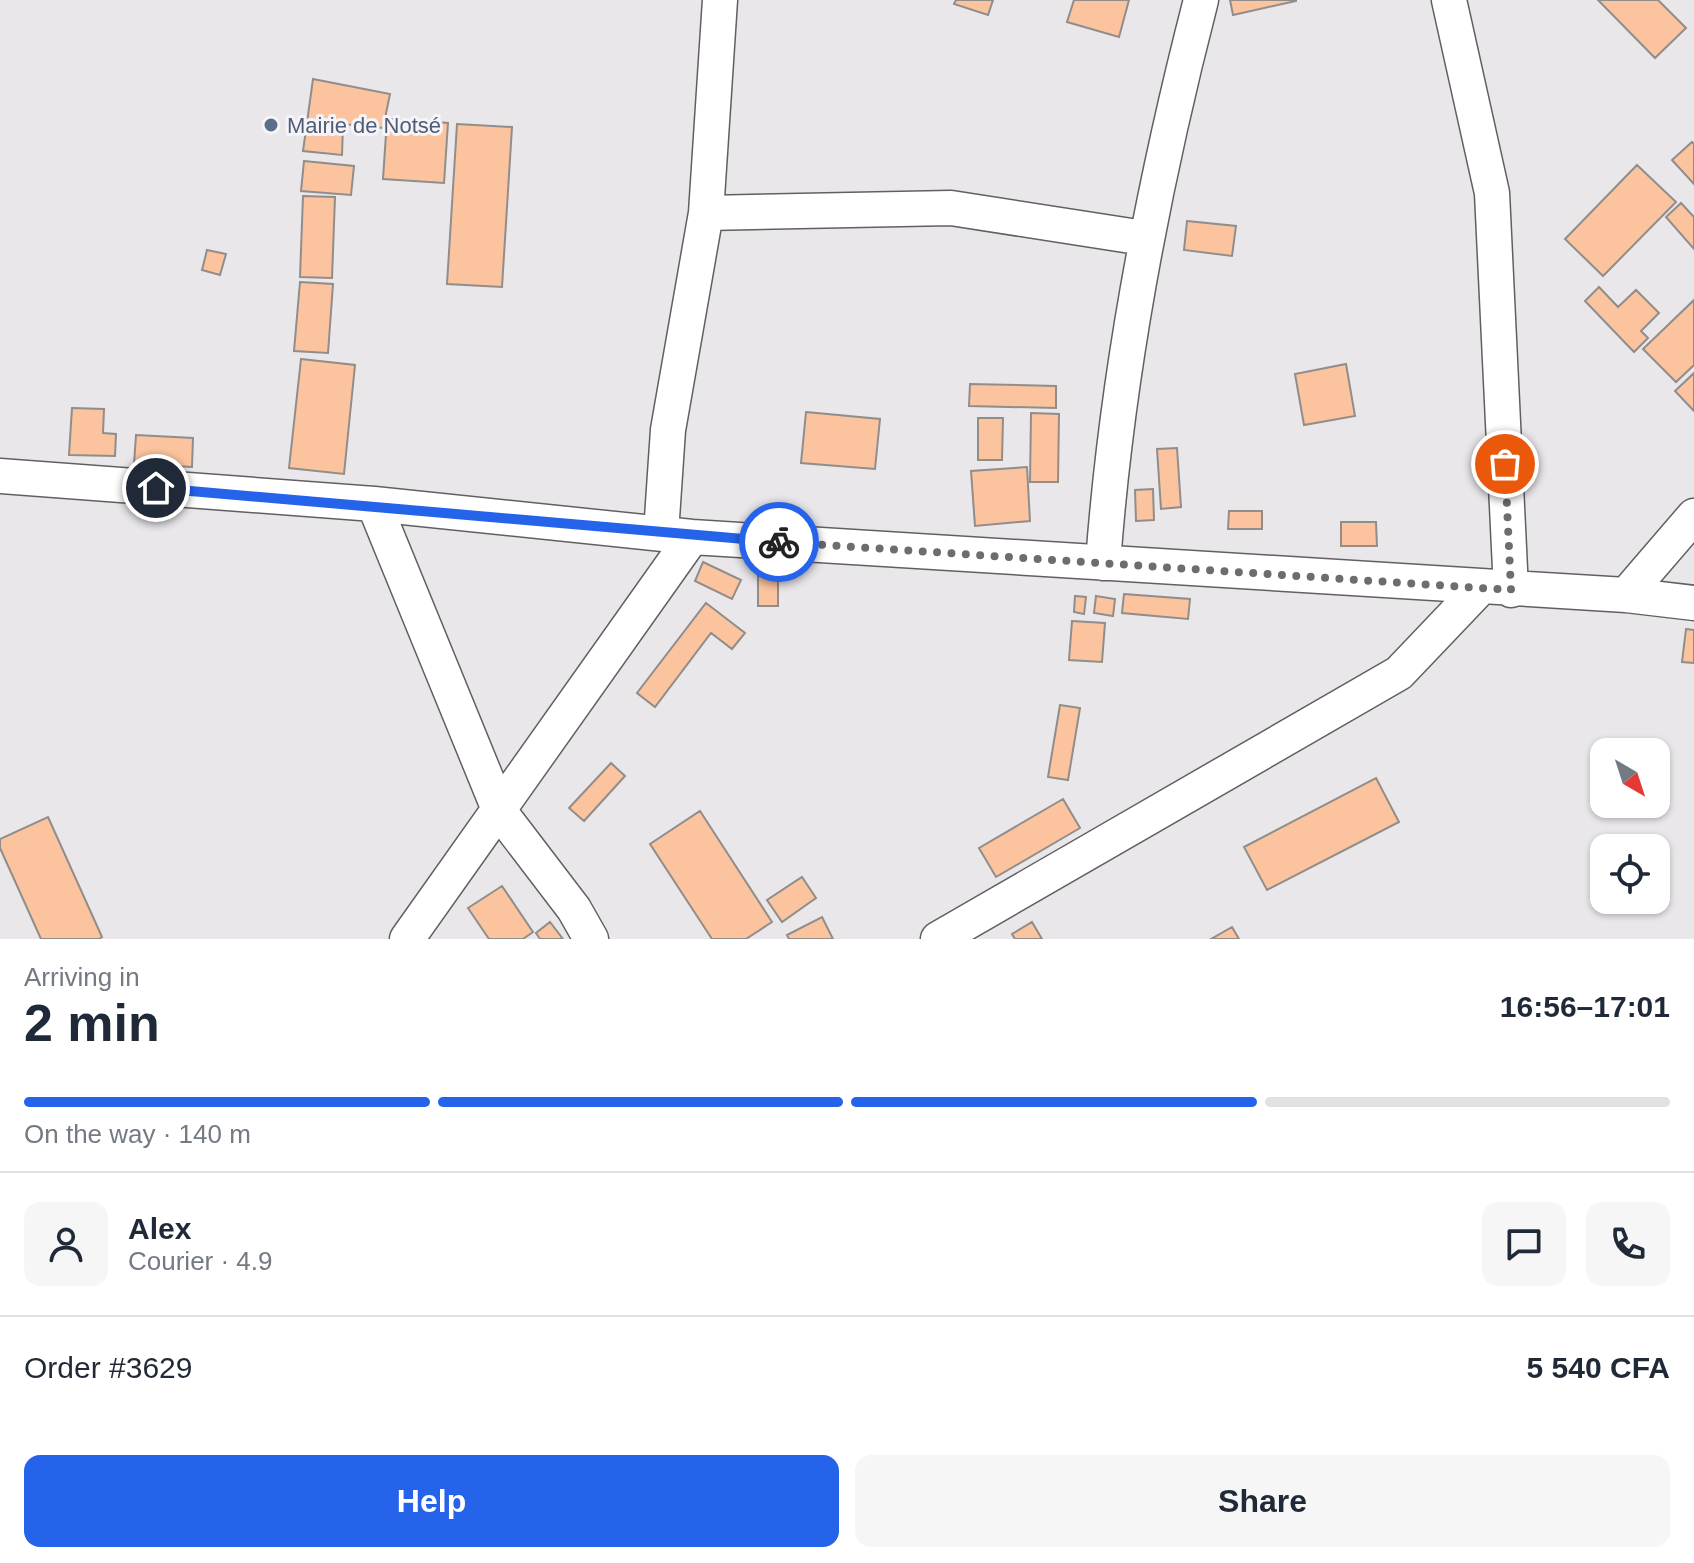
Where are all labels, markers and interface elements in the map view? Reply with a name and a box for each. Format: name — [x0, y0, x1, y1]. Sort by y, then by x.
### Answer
place label: Mairie de Notsé — [287, 113, 441, 138]
marker: Mairie de Notsé — [262, 116, 280, 134]
pin — [1471, 430, 1539, 498]
icon: bag — [1483, 442, 1527, 486]
pin — [122, 454, 190, 522]
icon: home — [134, 466, 178, 510]
courier — [739, 502, 819, 582]
icon: bike — [757, 520, 801, 564]
north arrow — [1590, 738, 1670, 818]
map controls — [1590, 738, 1670, 914]
button: locate — [1590, 834, 1670, 914]
text: Arriving in — [24, 962, 140, 992]
text: 16:56–17:01 — [1500, 990, 1670, 1023]
text: 2 min — [24, 994, 160, 1052]
text: On the way · 140 m — [24, 1119, 251, 1149]
button: person — [24, 1202, 108, 1286]
button: chat — [1482, 1202, 1566, 1286]
button: phone — [1586, 1202, 1670, 1286]
text: Alex — [128, 1212, 191, 1245]
text: Courier · 4.9 — [128, 1246, 273, 1276]
text: Order #3629 — [24, 1351, 192, 1384]
text: 5 540 CFA — [1527, 1351, 1670, 1384]
button: Help — [24, 1455, 839, 1547]
button: Share — [855, 1455, 1670, 1547]

